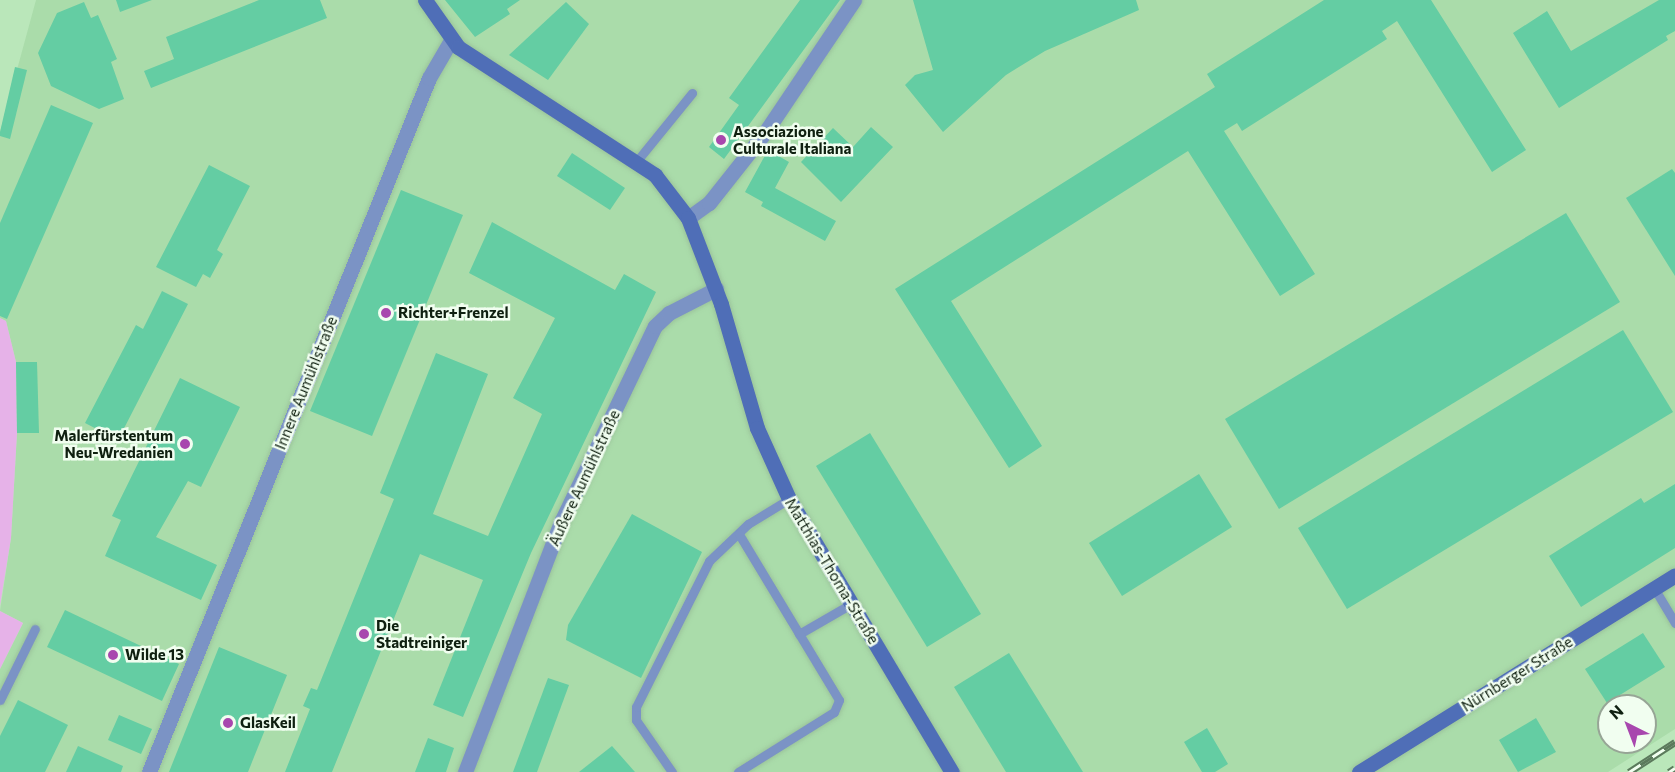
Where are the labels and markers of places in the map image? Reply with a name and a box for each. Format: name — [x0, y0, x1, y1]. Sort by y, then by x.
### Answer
place label: Associazione Culturale Italiana — [733, 122, 851, 157]
marker: Associazione Culturale Italiana — [714, 133, 728, 147]
place label: Richter+Frenzel — [398, 304, 509, 322]
marker: Richter+Frenzel — [379, 306, 393, 320]
place label: Malerfürstentum Neu-Wredanien — [54, 426, 173, 461]
marker: Malerfürstentum Neu-Wredanien — [178, 437, 192, 451]
place label: Die Stadtreiniger — [376, 616, 467, 651]
marker: Die Stadtreiniger — [357, 627, 371, 641]
place label: Wilde 13 — [125, 646, 184, 664]
marker: Wilde 13 — [106, 648, 120, 662]
place label: GlasKeil — [240, 714, 296, 732]
marker: GlasKeil — [221, 716, 235, 730]

